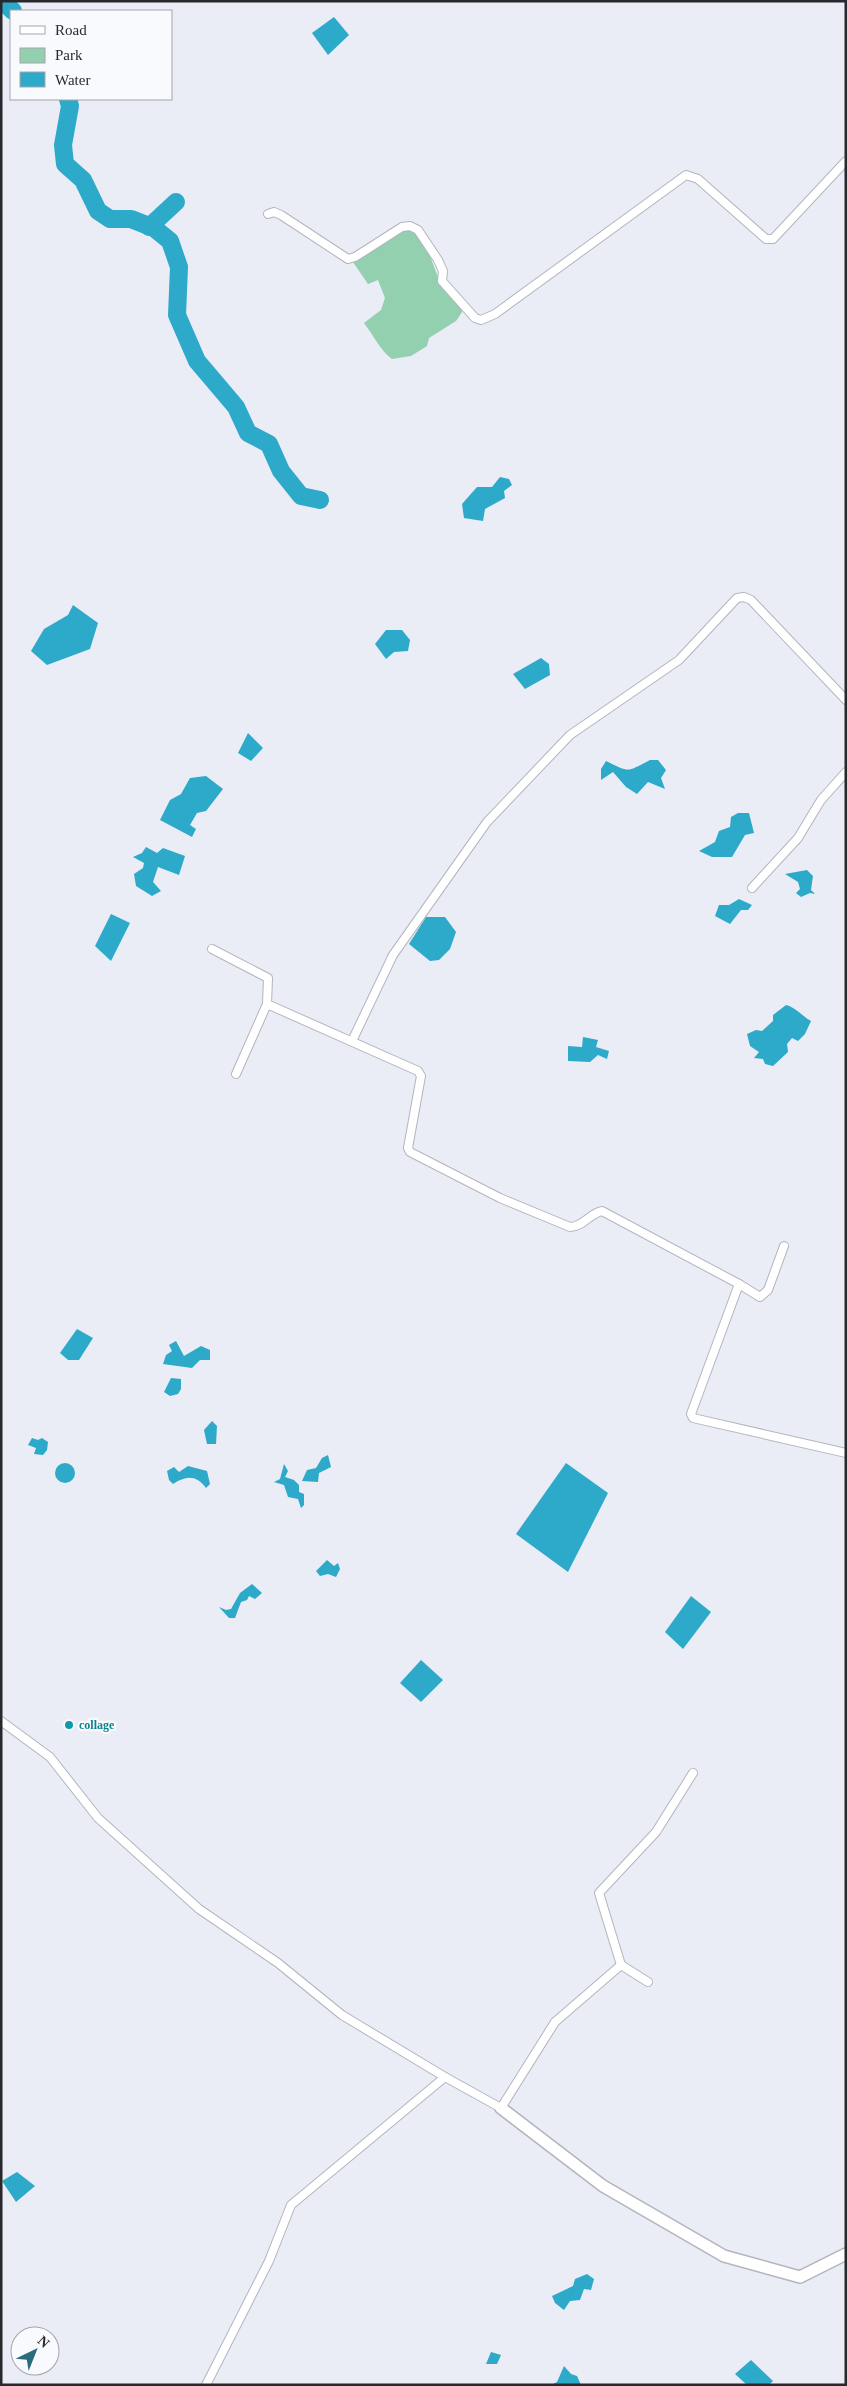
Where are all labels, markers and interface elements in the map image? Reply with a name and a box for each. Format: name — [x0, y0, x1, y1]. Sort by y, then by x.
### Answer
legend — [10, 10, 172, 100]
text: Road — [55, 22, 87, 38]
text: Park — [55, 47, 83, 63]
text: Water — [55, 72, 90, 88]
place label: collage — [79, 1718, 115, 1732]
marker: collage — [63, 1719, 75, 1731]
north arrow — [10, 2326, 60, 2376]
text: N — [35, 2333, 52, 2351]

